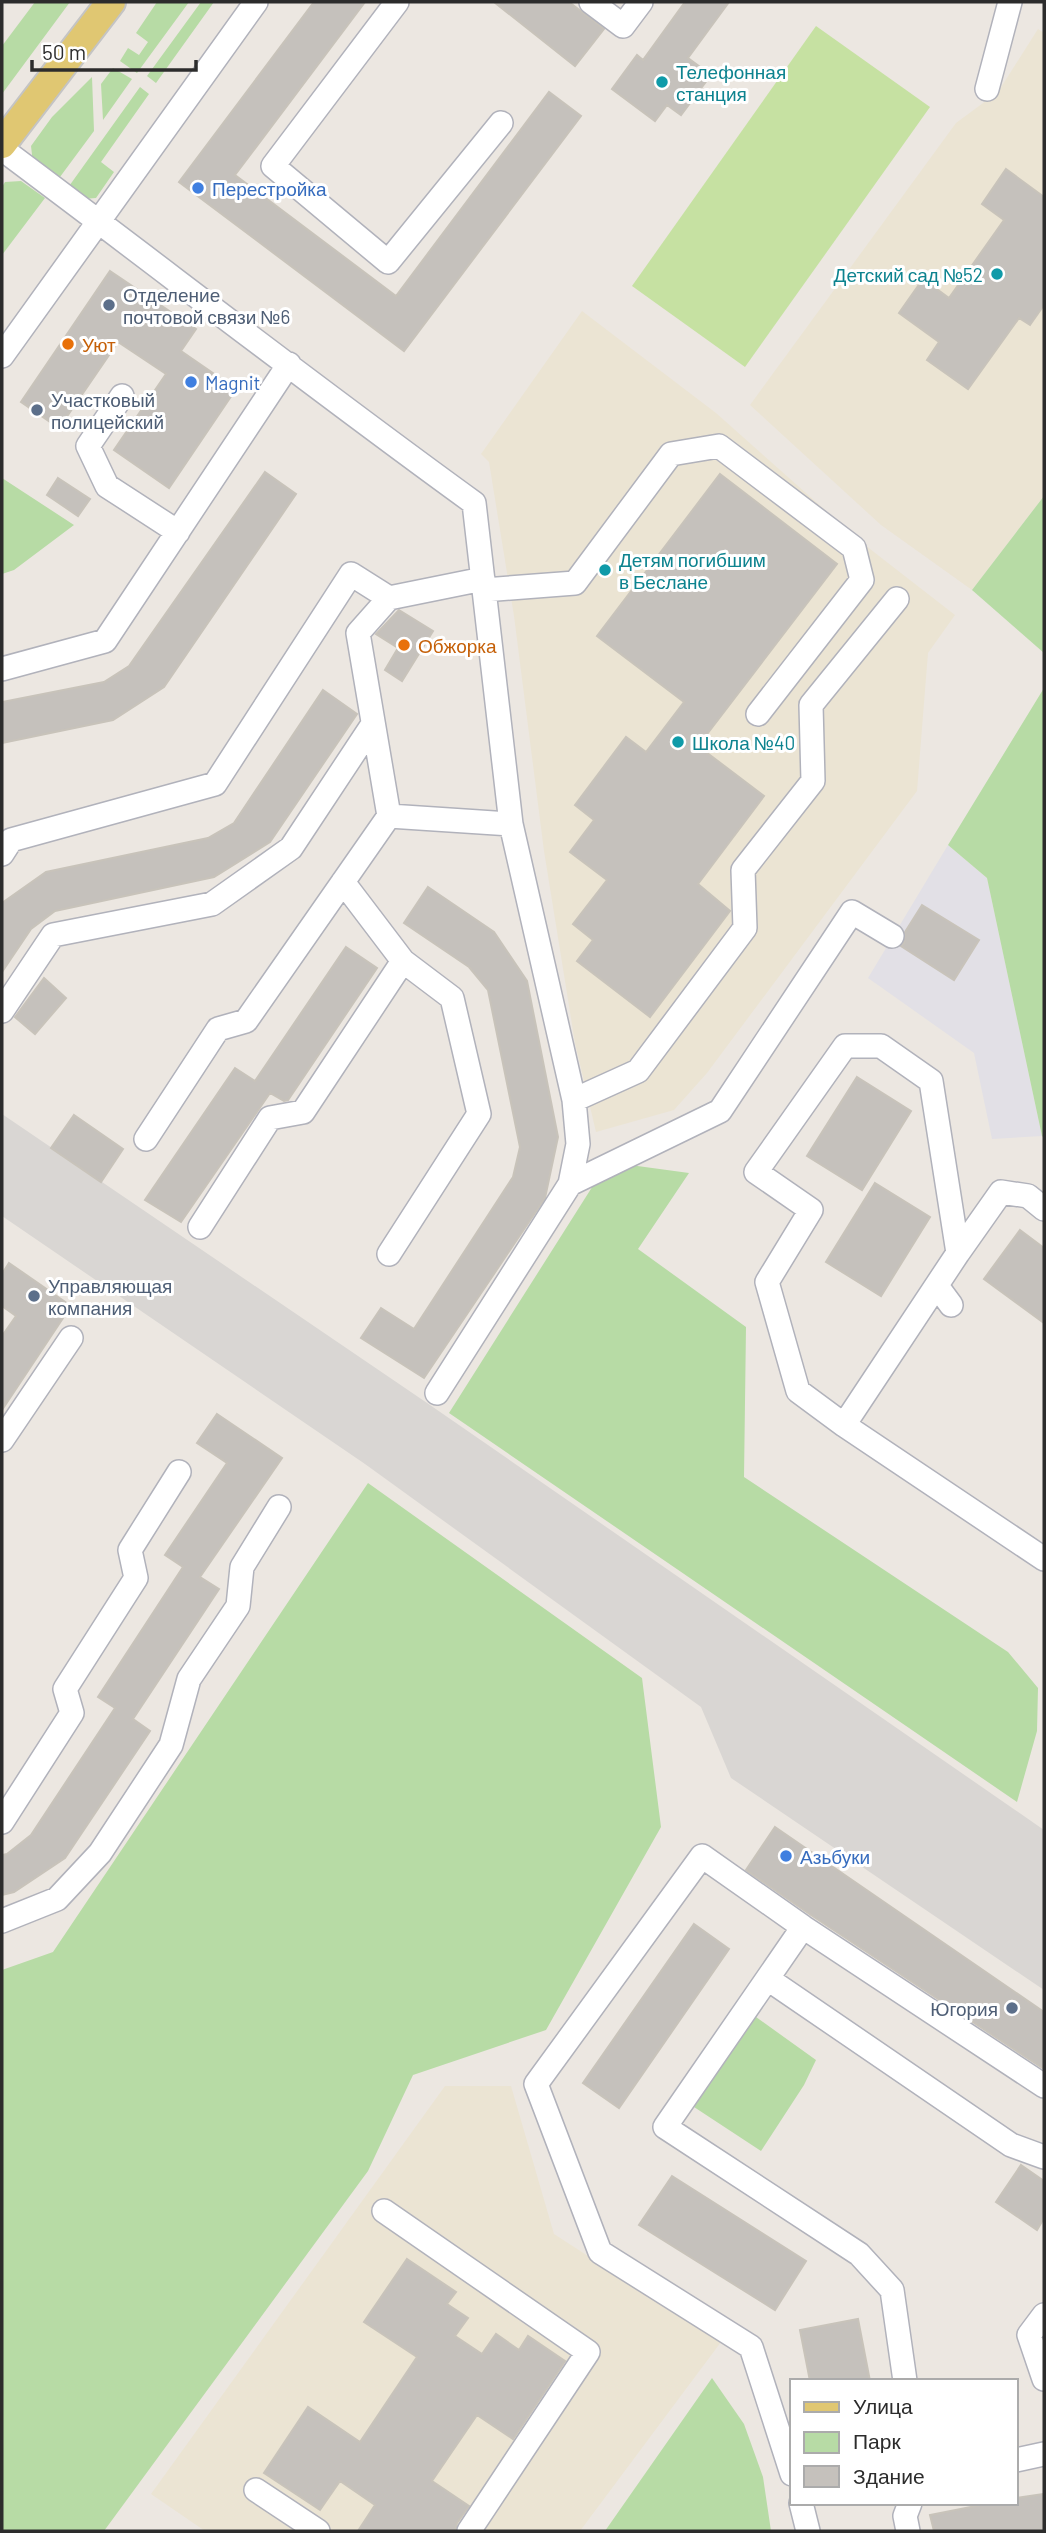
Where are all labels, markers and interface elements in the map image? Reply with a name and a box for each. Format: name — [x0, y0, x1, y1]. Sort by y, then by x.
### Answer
scale bar — [32, 28, 196, 72]
text: 50 m — [42, 39, 86, 64]
place label: Телефонная станция — [676, 60, 786, 105]
marker: Телефонная станция — [654, 74, 670, 90]
place label: Перестройка — [212, 177, 327, 200]
marker: Перестройка — [190, 180, 206, 196]
place label: Детский сад №52 — [834, 263, 983, 286]
marker: Детский сад №52 — [989, 266, 1005, 282]
place label: Отделение почтовой связи №6 — [123, 283, 290, 328]
marker: Отделение почтовой связи №6 — [101, 297, 117, 313]
place label: Уют — [82, 333, 116, 356]
marker: Уют — [60, 336, 76, 352]
place label: Magnit — [205, 371, 260, 394]
marker: Magnit — [183, 374, 199, 390]
place label: Участковый полицейский — [51, 388, 164, 433]
marker: Участковый полицейский — [29, 402, 45, 418]
place label: Детям погибшим в Беслане — [619, 548, 766, 593]
marker: Детям погибшим в Беслане — [597, 562, 613, 578]
place label: Обжорка — [418, 634, 497, 657]
marker: Обжорка — [396, 637, 412, 653]
place label: Школа №40 — [692, 731, 795, 754]
marker: Школа №40 — [670, 734, 686, 750]
place label: Управляющая компания — [48, 1274, 172, 1319]
marker: Управляющая компания — [26, 1288, 42, 1304]
place label: Азьбуки — [800, 1845, 870, 1868]
marker: Азьбуки — [778, 1848, 794, 1864]
place label: Югория — [930, 1997, 998, 2020]
marker: Югория — [1004, 2000, 1020, 2016]
legend — [790, 2379, 1018, 2505]
text: Улица — [853, 2393, 913, 2418]
text: Парк — [853, 2428, 901, 2453]
text: Здание — [853, 2463, 925, 2488]

